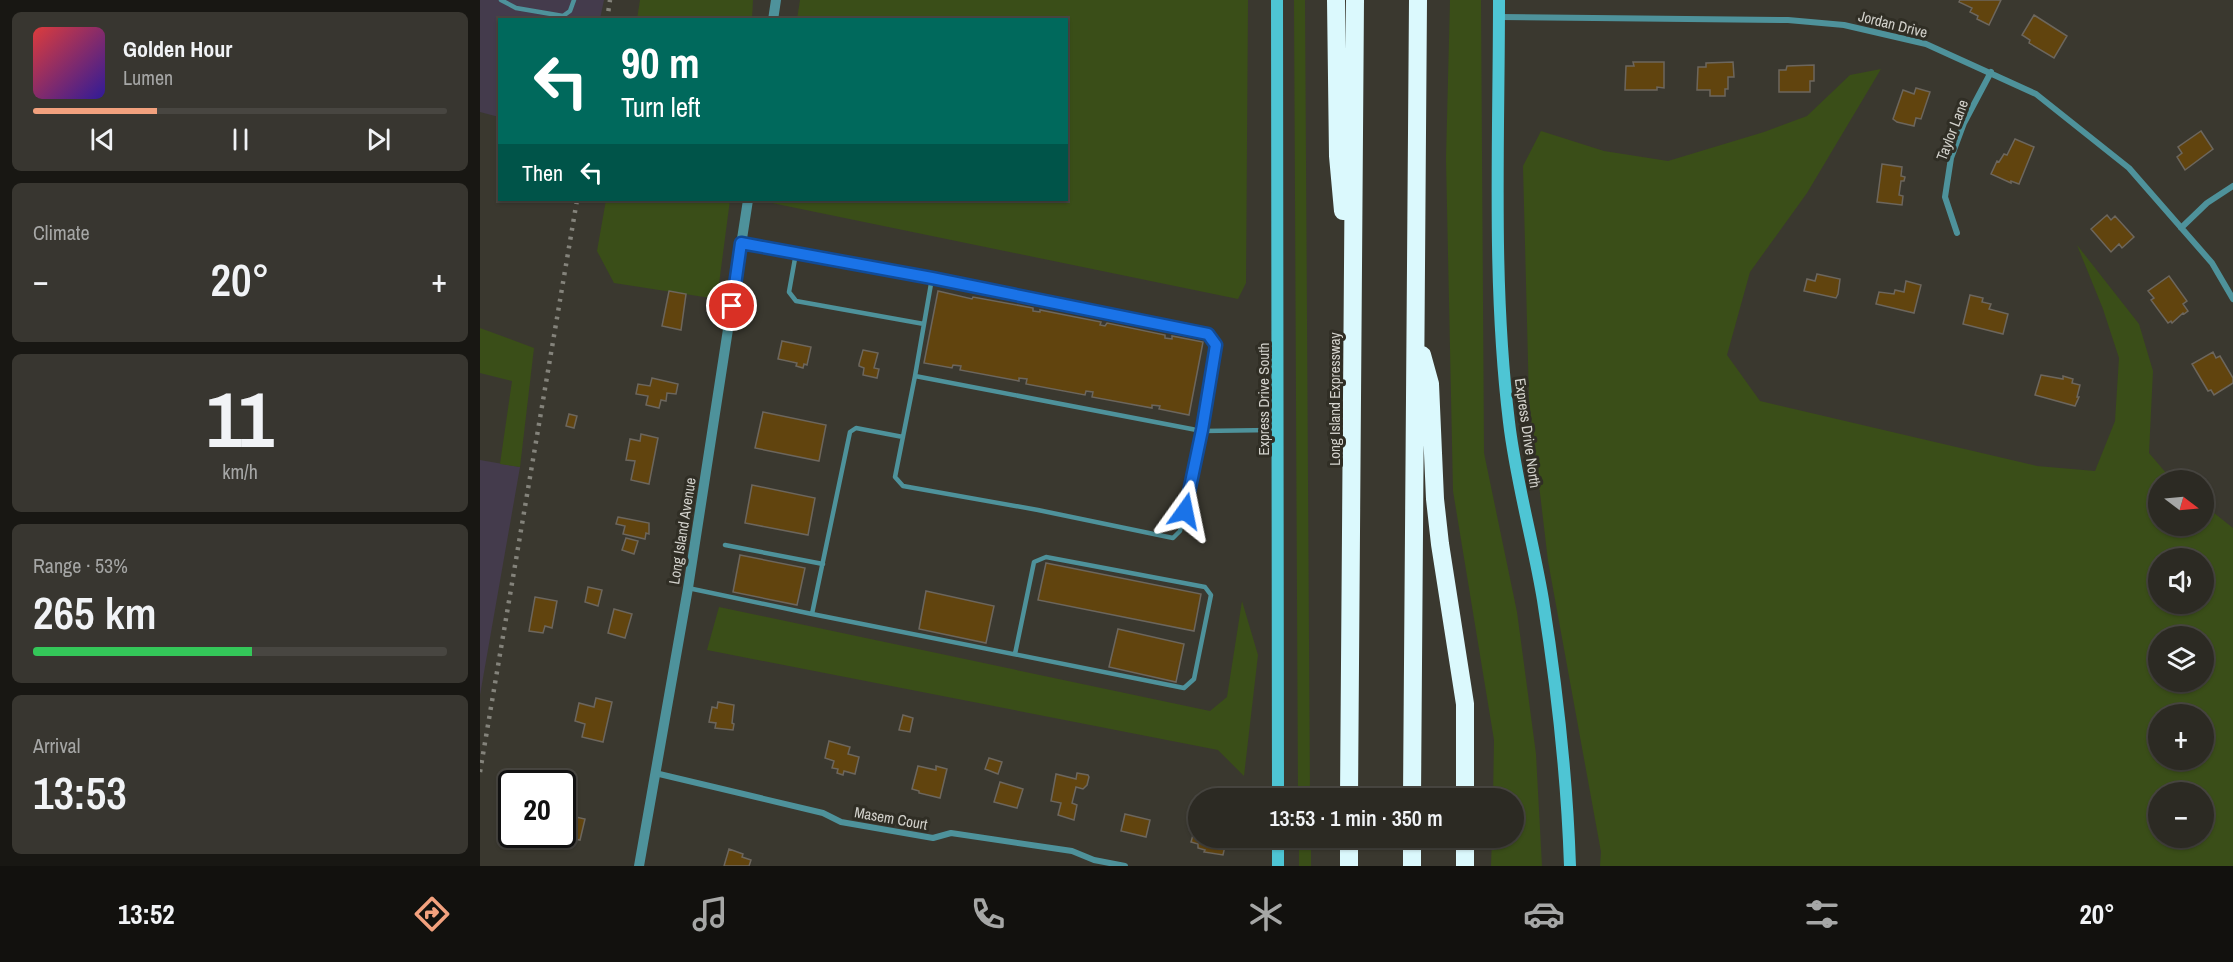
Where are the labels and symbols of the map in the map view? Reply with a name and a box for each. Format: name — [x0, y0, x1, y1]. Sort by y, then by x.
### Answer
street label: Jordan Drive — [1856, 5, 1930, 43]
street label: Taylor Lane — [1931, 96, 1973, 164]
pin — [706, 280, 757, 331]
street label: Long Island Expressway — [1324, 331, 1345, 466]
street label: Express Drive South — [1253, 343, 1274, 455]
street label: Express Drive North — [1510, 377, 1546, 489]
north arrow — [2148, 470, 2214, 536]
street label: Long Island Avenue — [663, 476, 701, 586]
position arrow — [1153, 479, 1217, 543]
speed limit sign: 20 — [498, 770, 576, 848]
street label: Masem Court — [853, 801, 930, 835]

